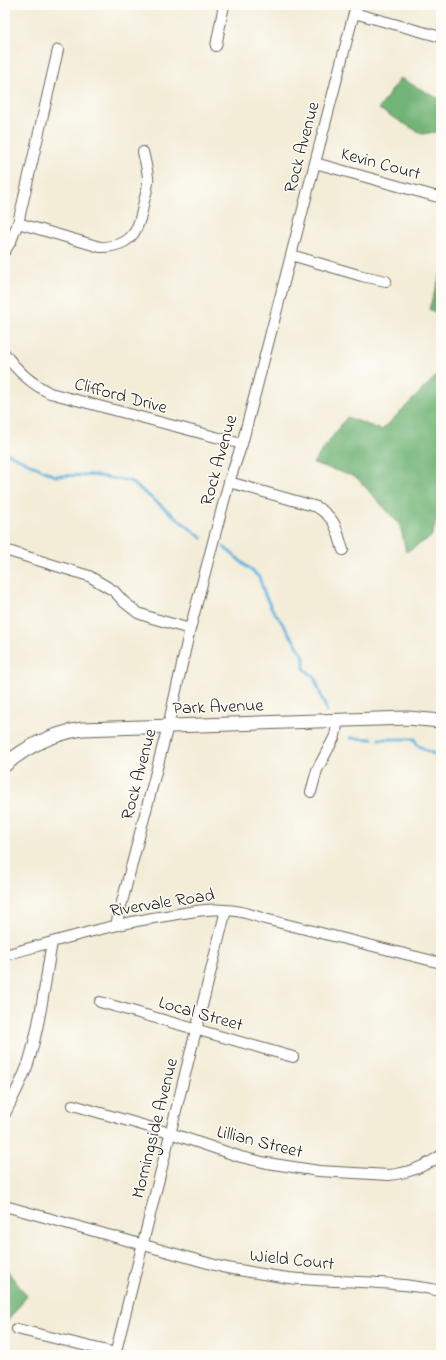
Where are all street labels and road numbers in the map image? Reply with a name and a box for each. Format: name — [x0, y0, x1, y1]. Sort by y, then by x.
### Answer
street label: Rock Avenue — [278, 98, 328, 196]
street label: Kevin Court — [338, 142, 423, 188]
street label: Clifford Drive — [71, 372, 171, 422]
street label: Rock Avenue — [195, 411, 246, 509]
street label: Park Avenue — [172, 693, 265, 723]
street label: Rock Avenue — [115, 725, 165, 823]
street label: Rivervale Road — [108, 883, 217, 925]
street label: Local Street — [155, 990, 246, 1039]
street label: Morningside Avenue — [126, 1055, 187, 1202]
street label: Lillian Street — [214, 1120, 305, 1166]
street label: Wield Court — [248, 1244, 335, 1278]

